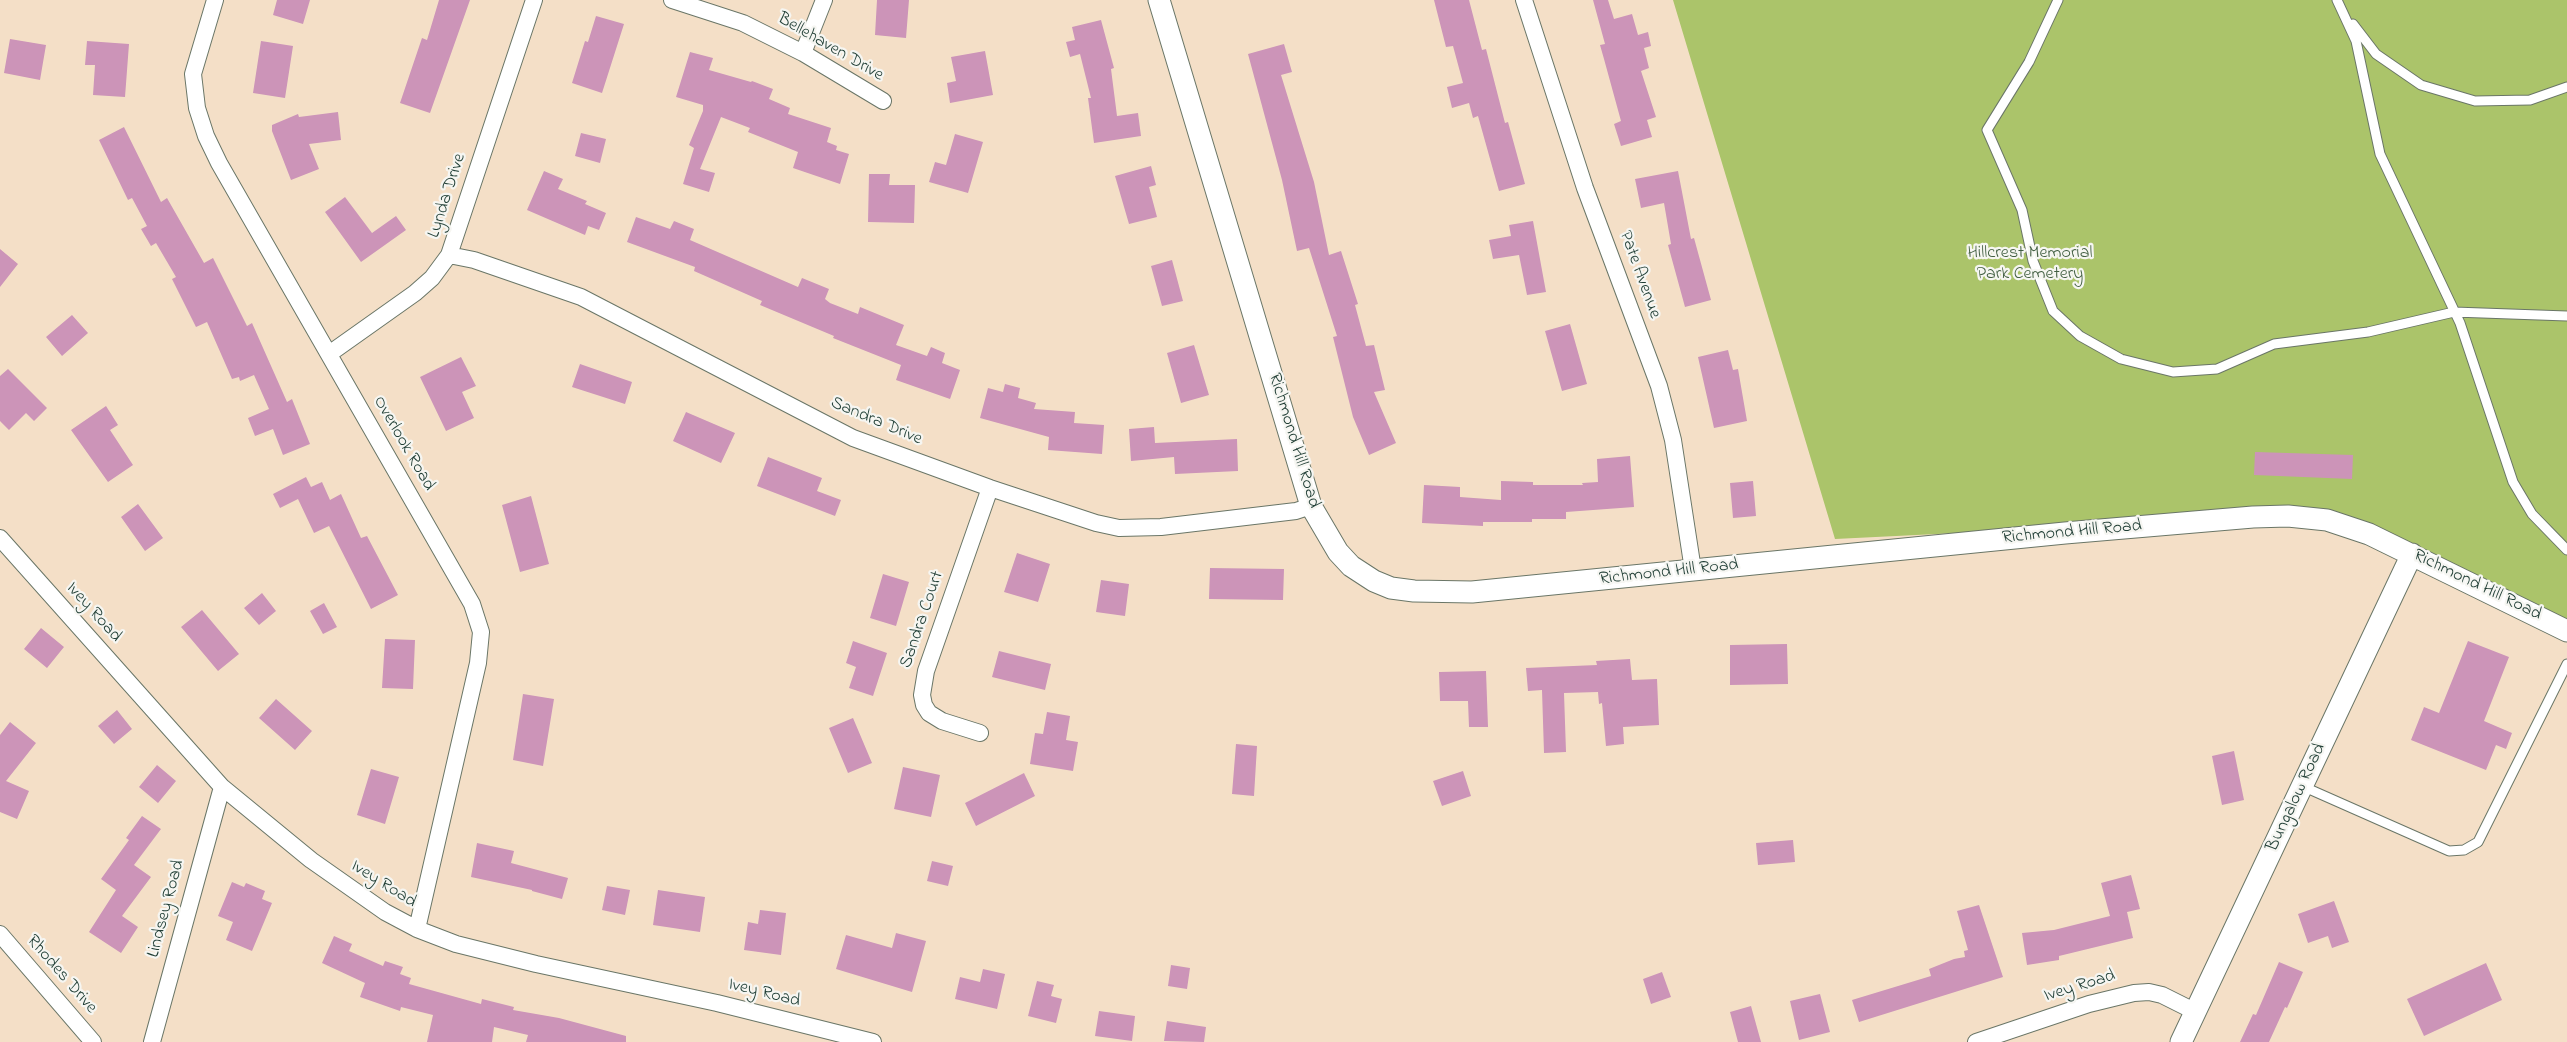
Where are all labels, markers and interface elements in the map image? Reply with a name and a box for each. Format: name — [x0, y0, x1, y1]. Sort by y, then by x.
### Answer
street label: Bellehaven Drive — [773, 9, 887, 87]
street label: Lynda Drive — [424, 151, 472, 241]
street label: Pate Avenue — [1613, 228, 1665, 322]
park label: Hillcrest Memorial Park Cemetery — [1968, 243, 2092, 286]
street label: Richmond Hill Road — [1262, 371, 1324, 511]
street label: Overlook Road — [367, 393, 439, 495]
street label: Sandra Drive — [827, 393, 925, 451]
street label: Richmond Hill Road — [2001, 516, 2143, 550]
street label: Richmond Hill Road — [2409, 546, 2545, 626]
street label: Richmond Hill Road — [1598, 555, 1740, 591]
street label: Sandra Court — [896, 569, 950, 671]
street label: Ivey Road — [60, 578, 126, 648]
street label: Bungalow Road — [2263, 740, 2331, 856]
street label: Ivey Road — [346, 856, 420, 914]
street label: Lindsey Road — [144, 858, 190, 960]
street label: Rhodes Drive — [21, 931, 101, 1019]
street label: Ivey Road — [2042, 966, 2118, 1008]
street label: Ivey Road — [726, 975, 802, 1013]

